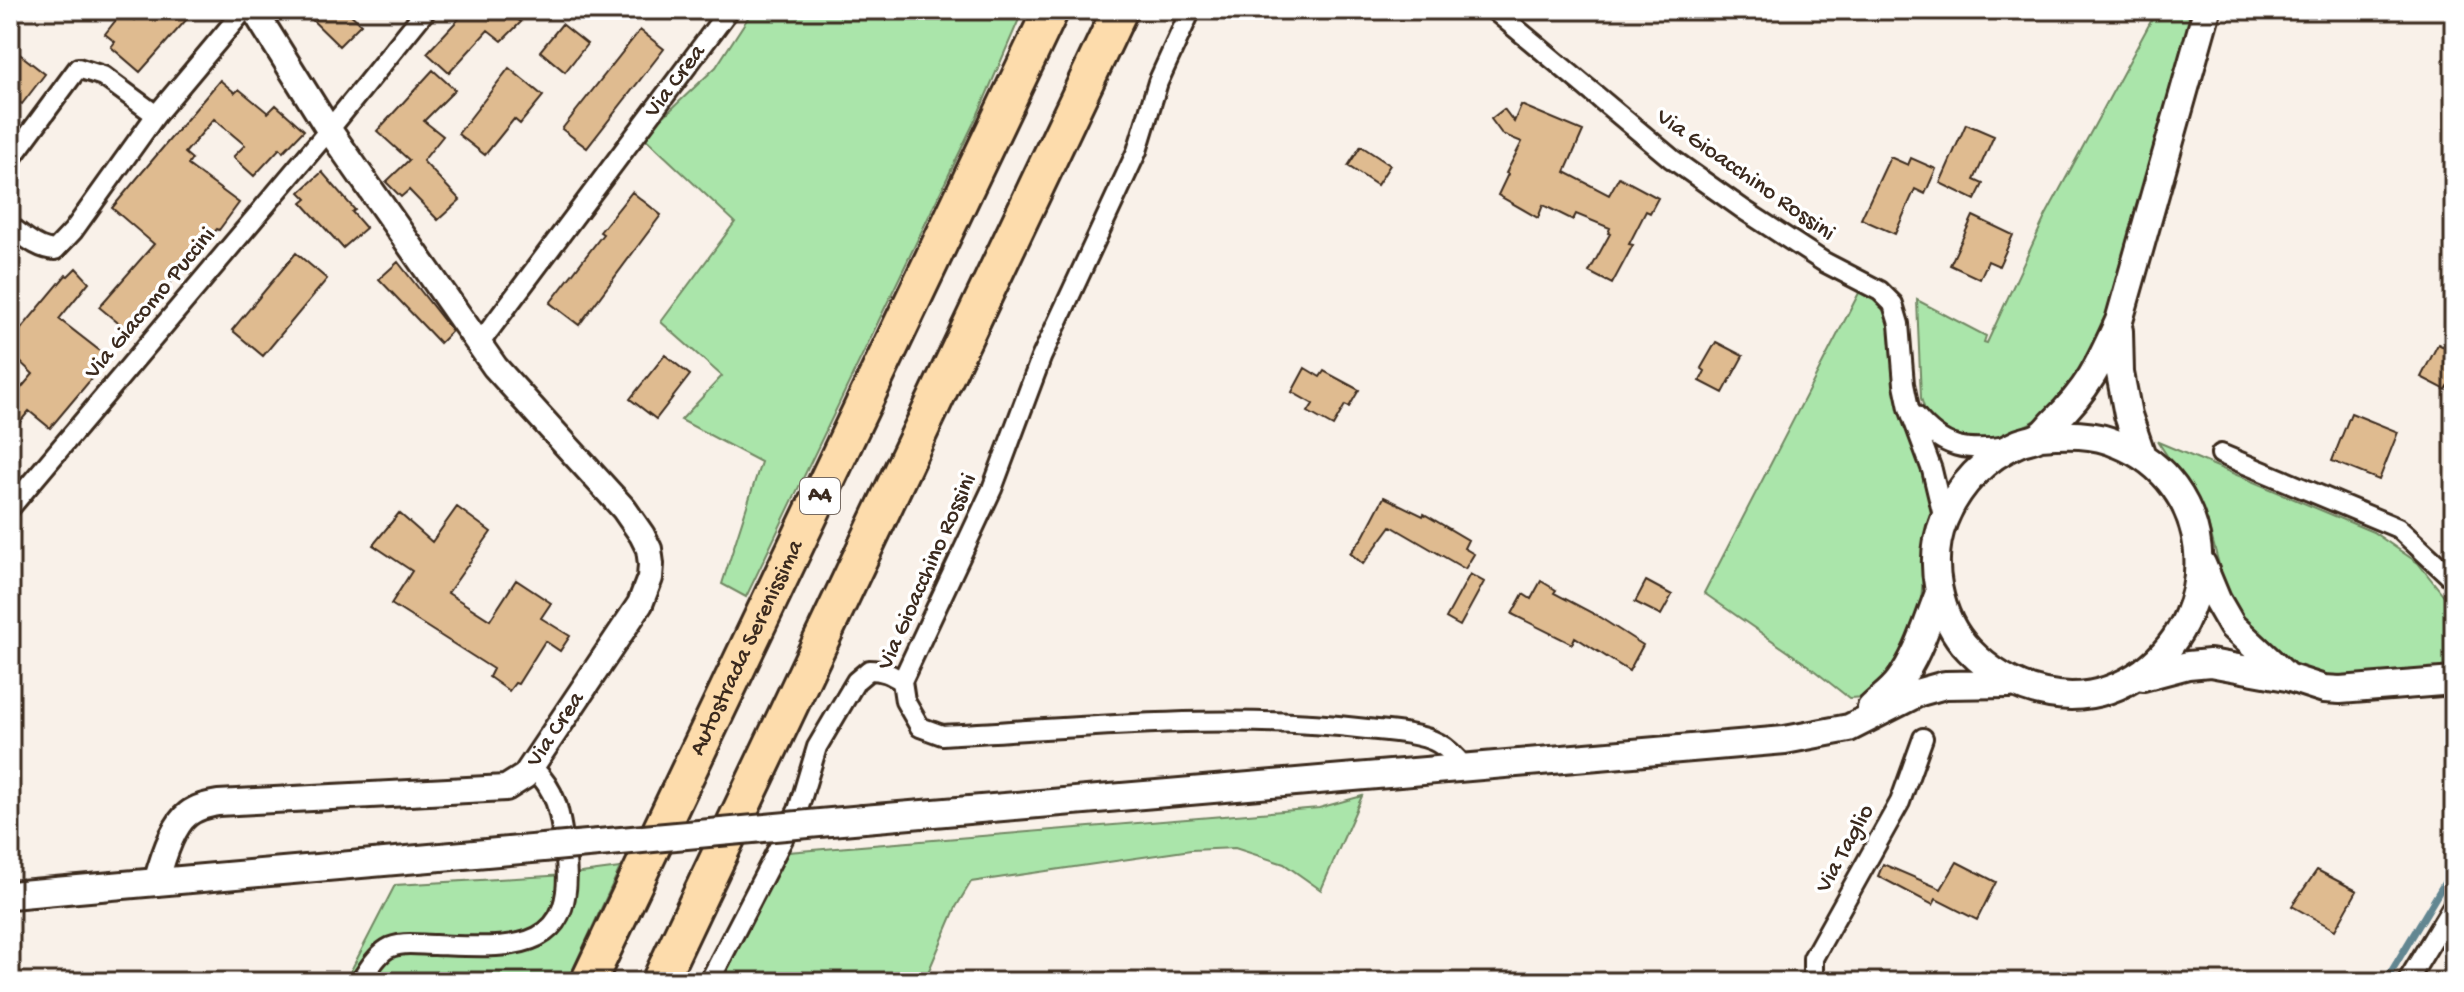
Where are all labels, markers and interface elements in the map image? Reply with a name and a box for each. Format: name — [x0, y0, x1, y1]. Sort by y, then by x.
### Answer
street label: Via Crea — [638, 38, 713, 125]
street label: Via Gioacchino Rossini — [1649, 103, 1840, 249]
street label: Via Giacomo Puccini — [78, 222, 223, 387]
street label: Via Gioacchino Rossini — [871, 469, 984, 676]
road number: A4 — [800, 478, 840, 514]
street label: Autostrada Serenissima — [683, 535, 811, 761]
street label: Via Crea — [520, 686, 592, 774]
street label: Via Taglio — [1809, 800, 1882, 899]

